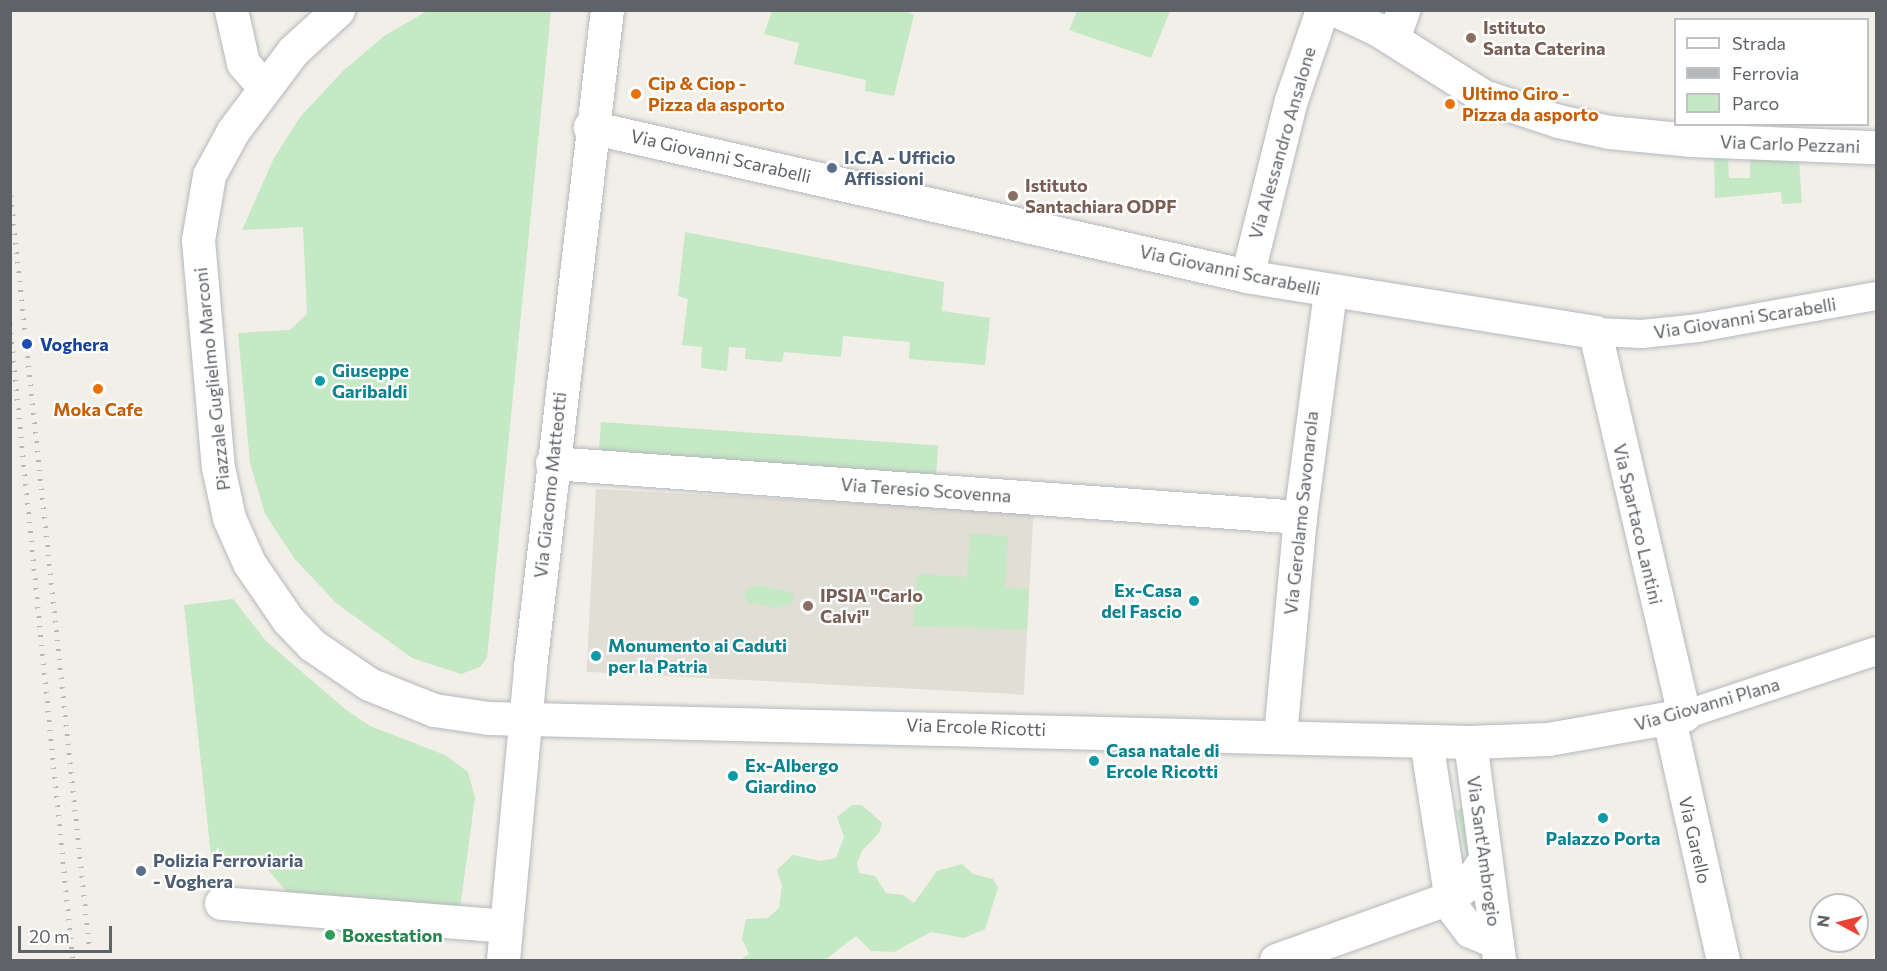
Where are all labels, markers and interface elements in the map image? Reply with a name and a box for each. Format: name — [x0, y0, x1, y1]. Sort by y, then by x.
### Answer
place label: Istituto Santa Caterina — [1483, 17, 1605, 60]
legend — [1674, 18, 1869, 126]
marker: Istituto Santa Caterina — [1464, 31, 1478, 45]
text: Strada — [1732, 32, 1786, 54]
street label: Via Alessandro Ansalone — [1244, 44, 1320, 242]
text: Ferrovia — [1732, 62, 1799, 84]
place label: Cip & Ciop - Pizza da asporto — [648, 73, 785, 116]
place label: Ultimo Giro - Pizza da asporto — [1462, 83, 1599, 125]
marker: Cip & Ciop - Pizza da asporto — [629, 87, 643, 101]
text: Parco — [1732, 92, 1779, 114]
marker: Ultimo Giro - Pizza da asporto — [1443, 97, 1457, 111]
street label: Via Giovanni Scarabelli — [629, 125, 813, 187]
street label: Via Carlo Pezzani — [1720, 131, 1860, 157]
place label: I.C.A - Ufficio Affissioni — [844, 147, 955, 190]
marker: I.C.A - Ufficio Affissioni — [825, 161, 839, 175]
place label: Istituto Santachiara ODPF — [1025, 175, 1177, 218]
marker: Istituto Santachiara ODPF — [1006, 189, 1020, 203]
street label: Via Giovanni Scarabelli — [1138, 240, 1322, 300]
street label: Piazzale Guglielmo Marconi — [190, 266, 234, 492]
street label: Via Giovanni Scarabelli — [1652, 293, 1838, 343]
place label: Voghera — [40, 333, 109, 355]
marker: Voghera — [18, 335, 36, 353]
place label: Giuseppe Garibaldi — [332, 360, 409, 403]
marker: Giuseppe Garibaldi — [313, 374, 327, 388]
marker: Moka Cafe — [91, 382, 105, 396]
street label: Via Giacomo Matteotti — [529, 391, 571, 579]
place label: Moka Cafe — [53, 398, 143, 420]
street label: Via Gerolamo Savonarola — [1280, 410, 1322, 616]
street label: Via Spartaco Lantini — [1609, 441, 1667, 607]
street label: Via Teresio Scovenna — [840, 473, 1012, 507]
place label: Ex-Casa del Fascio — [1101, 580, 1182, 622]
place label: IPSIA "Carlo Calvi" — [820, 585, 923, 628]
marker: Ex-Casa del Fascio — [1187, 594, 1201, 608]
marker: IPSIA "Carlo Calvi" — [801, 599, 815, 613]
place label: Monumento ai Caduti per la Patria — [608, 635, 787, 678]
marker: Monumento ai Caduti per la Patria — [589, 649, 603, 663]
street label: Via Giovanni Plana — [1632, 673, 1782, 735]
street label: Via Ercole Ricotti — [906, 714, 1046, 740]
place label: Casa natale di Ercole Ricotti — [1106, 740, 1219, 783]
marker: Casa natale di Ercole Ricotti — [1087, 754, 1101, 768]
place label: Ex-Albergo Giardino — [745, 755, 839, 798]
marker: Ex-Albergo Giardino — [726, 769, 740, 783]
street label: Via Sant'Ambrogio — [1463, 774, 1505, 928]
street label: Via Garello — [1674, 794, 1716, 886]
marker: Palazzo Porta — [1596, 811, 1610, 825]
place label: Palazzo Porta — [1546, 827, 1660, 849]
place label: Polizia Ferroviaria - Voghera — [153, 850, 303, 892]
marker: Polizia Ferroviaria - Voghera — [134, 864, 148, 878]
north arrow — [1809, 893, 1869, 953]
scale bar — [21, 914, 116, 952]
text: N — [1812, 914, 1833, 928]
place label: Boxestation — [342, 924, 443, 946]
text: 20 m — [29, 925, 70, 947]
marker: Boxestation — [323, 928, 337, 942]

